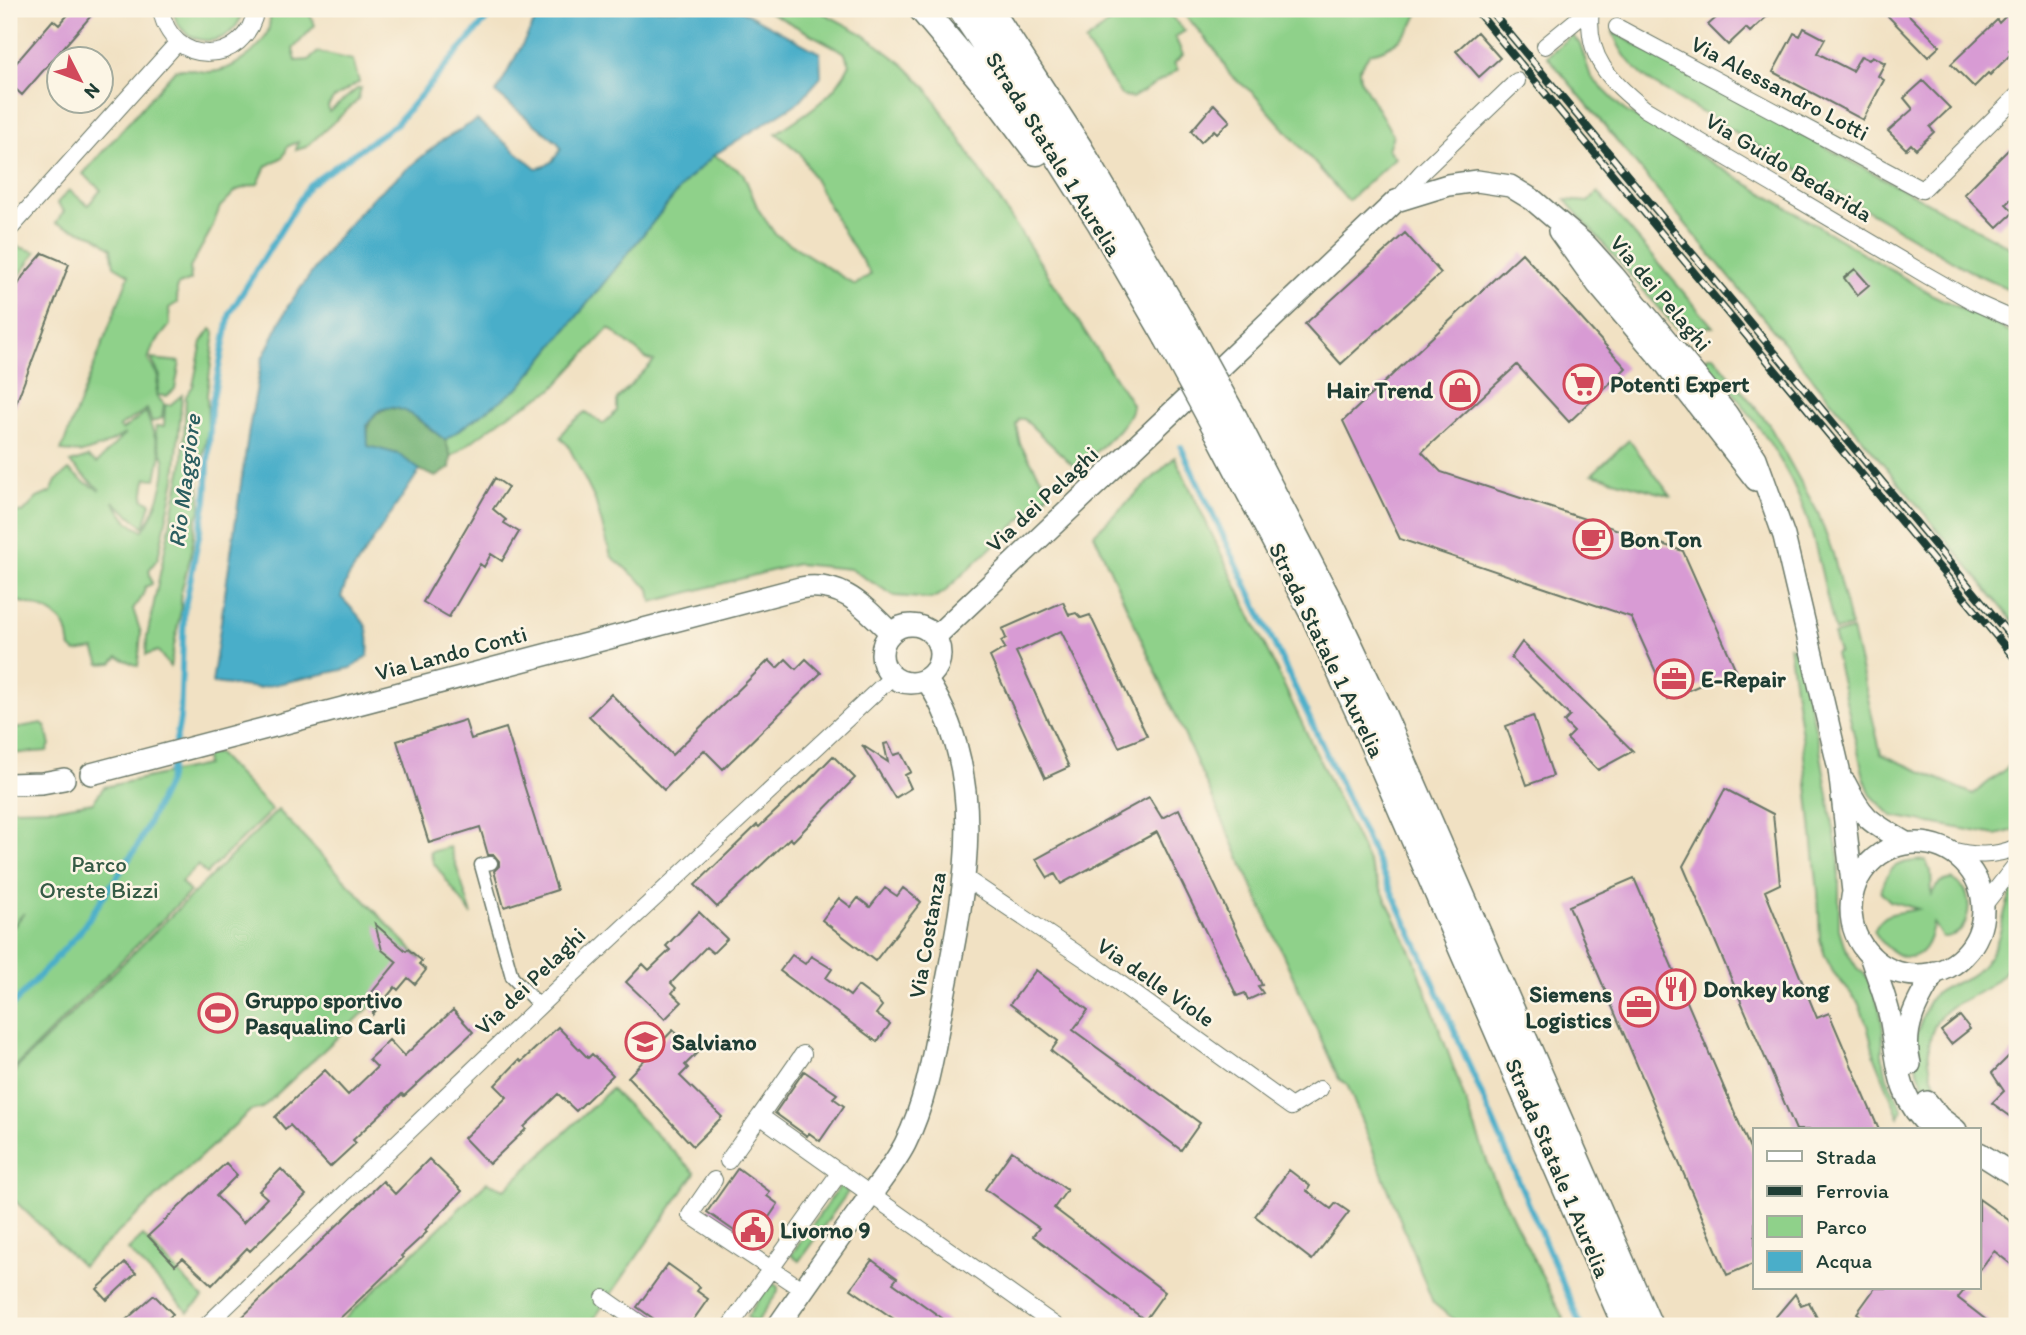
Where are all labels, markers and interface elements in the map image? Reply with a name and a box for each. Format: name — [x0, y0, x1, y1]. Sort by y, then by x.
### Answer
street label: Via Alessandro Lotti — [1686, 29, 1874, 147]
north arrow — [46, 46, 116, 116]
street label: Strada Statale 1 Aurelia — [980, 47, 1128, 261]
text: N — [79, 79, 105, 104]
street label: Via Guido Bedarida — [1700, 106, 1878, 228]
street label: Via dei Pelaghi — [1604, 229, 1718, 357]
supermarket icon: Potenti Expert — [1562, 363, 1604, 405]
shop icon: Hair Trend — [1439, 369, 1481, 411]
place label: Potenti Expert — [1610, 370, 1750, 398]
place label: Hair Trend — [1327, 376, 1433, 404]
water label: Rio Maggiore — [161, 411, 207, 549]
street label: Via dei Pelaghi — [980, 440, 1104, 558]
cafe icon: Bon Ton — [1572, 518, 1614, 560]
place label: Bon Ton — [1620, 525, 1702, 553]
street label: Strada Statale 1 Aurelia — [1263, 538, 1391, 762]
street label: Via Lando Conti — [372, 619, 530, 687]
office icon: E-Repair — [1653, 658, 1695, 700]
place label: E-Repair — [1701, 665, 1786, 693]
park label: Parco Oreste Bizzi — [39, 850, 159, 904]
street label: Via Costanza — [902, 869, 952, 1001]
street label: Via dei Pelaghi — [469, 921, 591, 1041]
street label: Via delle Viole — [1092, 931, 1220, 1033]
restaurant icon: Donkey kong — [1655, 968, 1697, 1010]
place label: Donkey kong — [1703, 975, 1831, 1003]
place label: Siemens Logistics — [1525, 980, 1612, 1034]
place label: Gruppo sportivo Pasqualino Carli — [245, 986, 406, 1040]
office icon: Siemens Logistics — [1618, 986, 1660, 1028]
sports icon: Gruppo sportivo Pasqualino Carli — [197, 992, 239, 1034]
school or university icon: Salviano — [624, 1021, 666, 1063]
place label: Salviano — [672, 1028, 757, 1056]
street label: Strada Statale 1 Aurelia — [1499, 1054, 1617, 1282]
legend — [1753, 1128, 1980, 1290]
text: Strada — [1816, 1144, 1876, 1169]
text: Ferrovia — [1816, 1178, 1889, 1203]
public building icon: Livorno 9 — [732, 1209, 774, 1251]
text: Parco — [1816, 1214, 1867, 1239]
place label: Livorno 9 — [780, 1216, 870, 1244]
text: Acqua — [1816, 1248, 1872, 1273]

